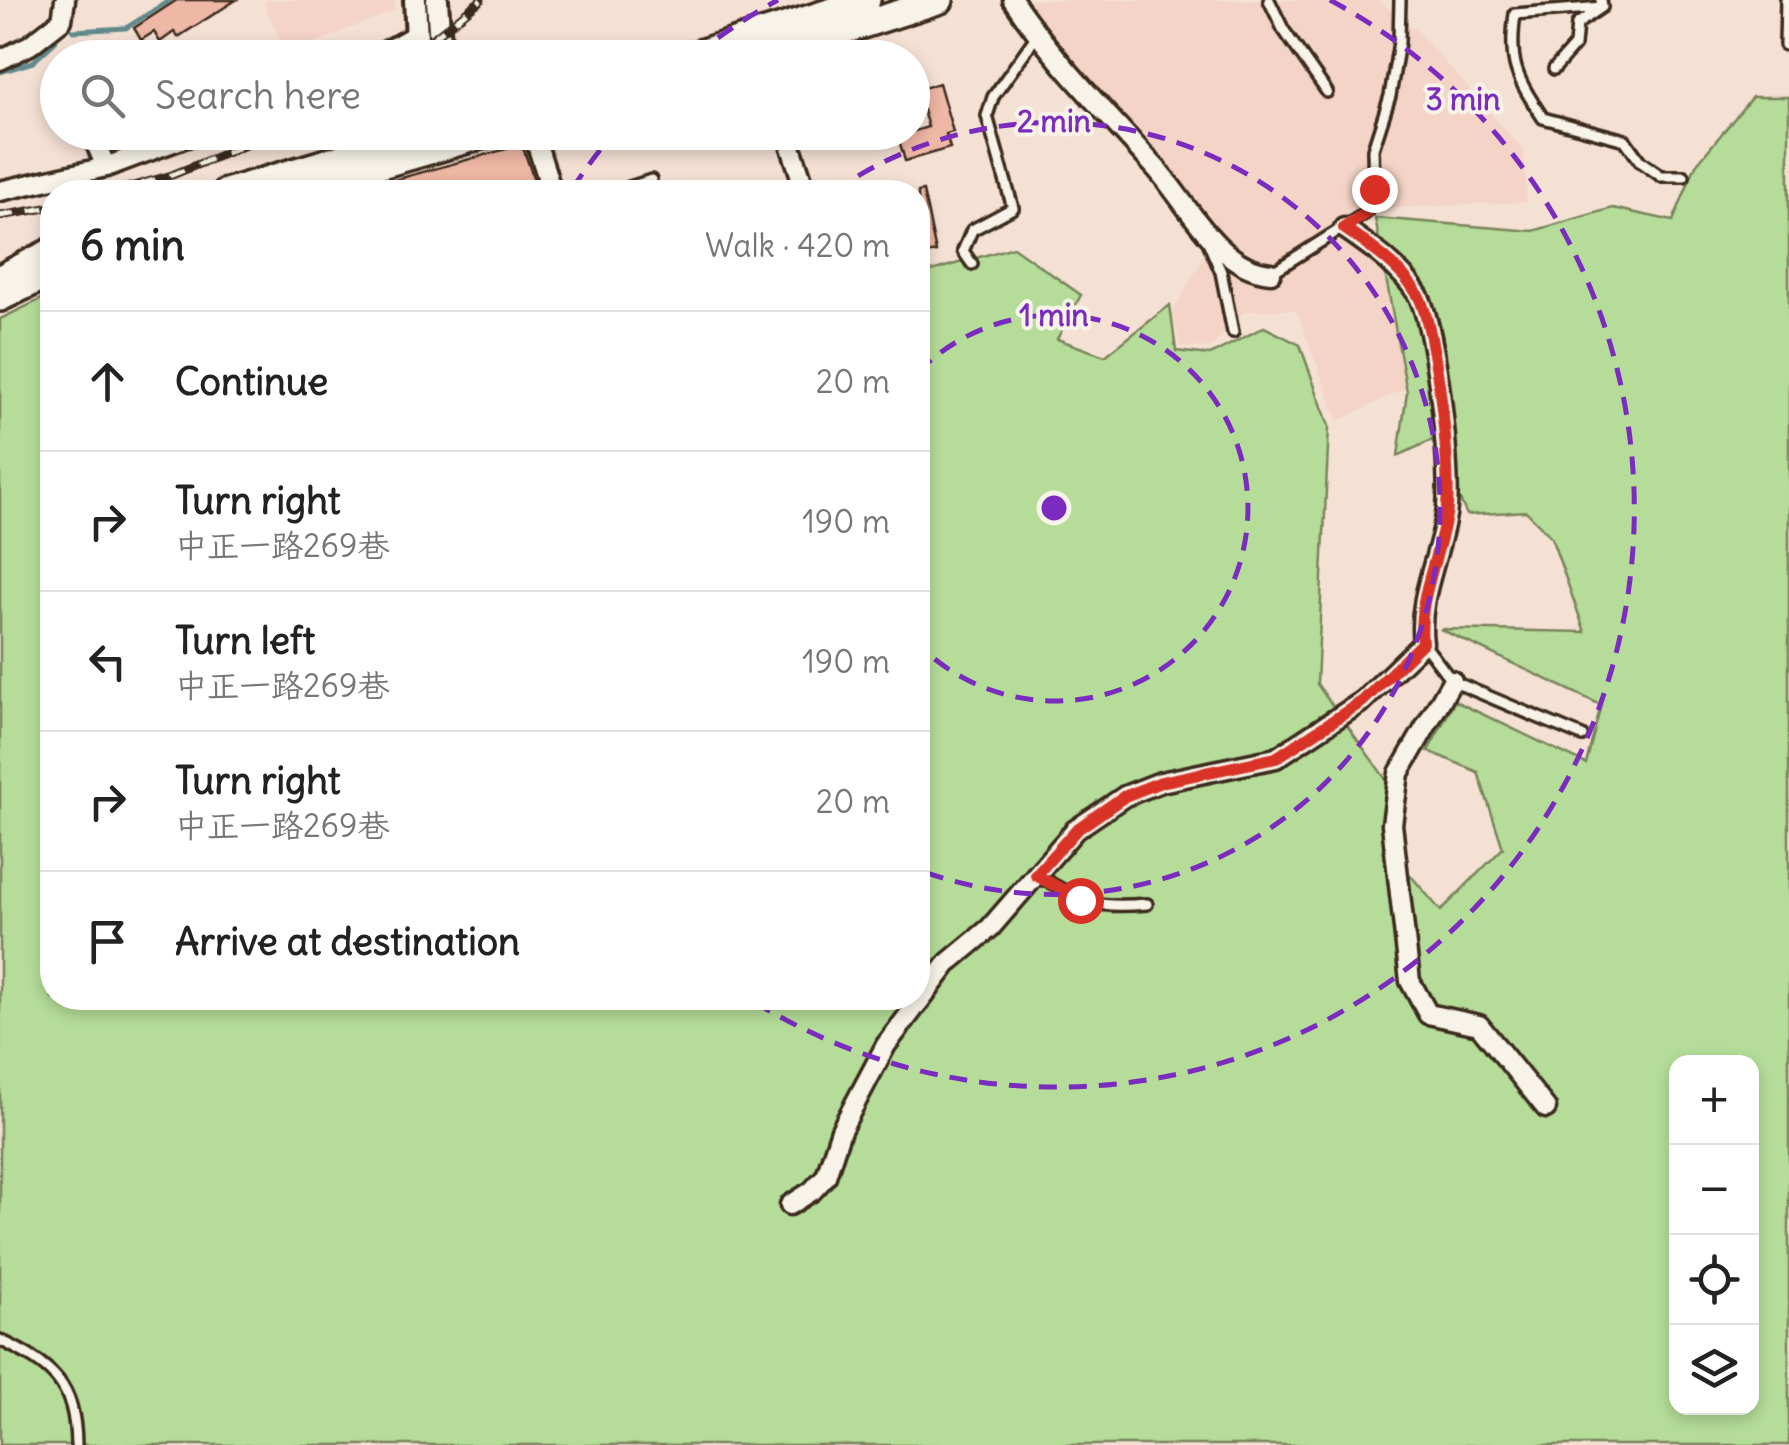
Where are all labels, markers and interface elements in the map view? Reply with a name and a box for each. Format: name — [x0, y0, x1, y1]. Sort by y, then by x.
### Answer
search box — [40, 40, 930, 150]
icon: search — [75, 68, 130, 123]
text: Search here — [155, 72, 361, 119]
text: 3 min — [1426, 80, 1500, 118]
text: 2 min — [1017, 102, 1091, 140]
route end — [1352, 167, 1398, 213]
text: 6 min — [80, 219, 185, 271]
text: Walk · 420 m — [705, 225, 890, 266]
text: 1 min — [1019, 296, 1089, 334]
icon: ahead — [80, 354, 135, 409]
text: Continue — [175, 358, 328, 405]
text: 20 m — [816, 361, 890, 402]
text: Turn right — [175, 477, 341, 524]
centre of rings — [1036, 490, 1072, 526]
icon: right — [80, 494, 135, 549]
text: 190 m — [802, 501, 890, 542]
text: 中正一路269巷 — [175, 525, 389, 566]
text: Turn left — [175, 617, 315, 664]
icon: left — [80, 634, 135, 689]
text: 190 m — [802, 641, 890, 682]
text: 中正一路269巷 — [175, 665, 389, 706]
text: Turn right — [175, 757, 341, 804]
icon: right — [80, 774, 135, 829]
text: 20 m — [816, 781, 890, 822]
text: 中正一路269巷 — [175, 805, 389, 846]
route start — [1058, 878, 1104, 924]
icon: arrive — [80, 914, 135, 969]
text: Arrive at destination — [175, 918, 520, 965]
map controls — [1669, 1055, 1759, 1415]
button: + — [1669, 1055, 1759, 1145]
button: − — [1669, 1145, 1759, 1235]
button: locate — [1669, 1235, 1759, 1325]
button: layers — [1669, 1325, 1759, 1415]

